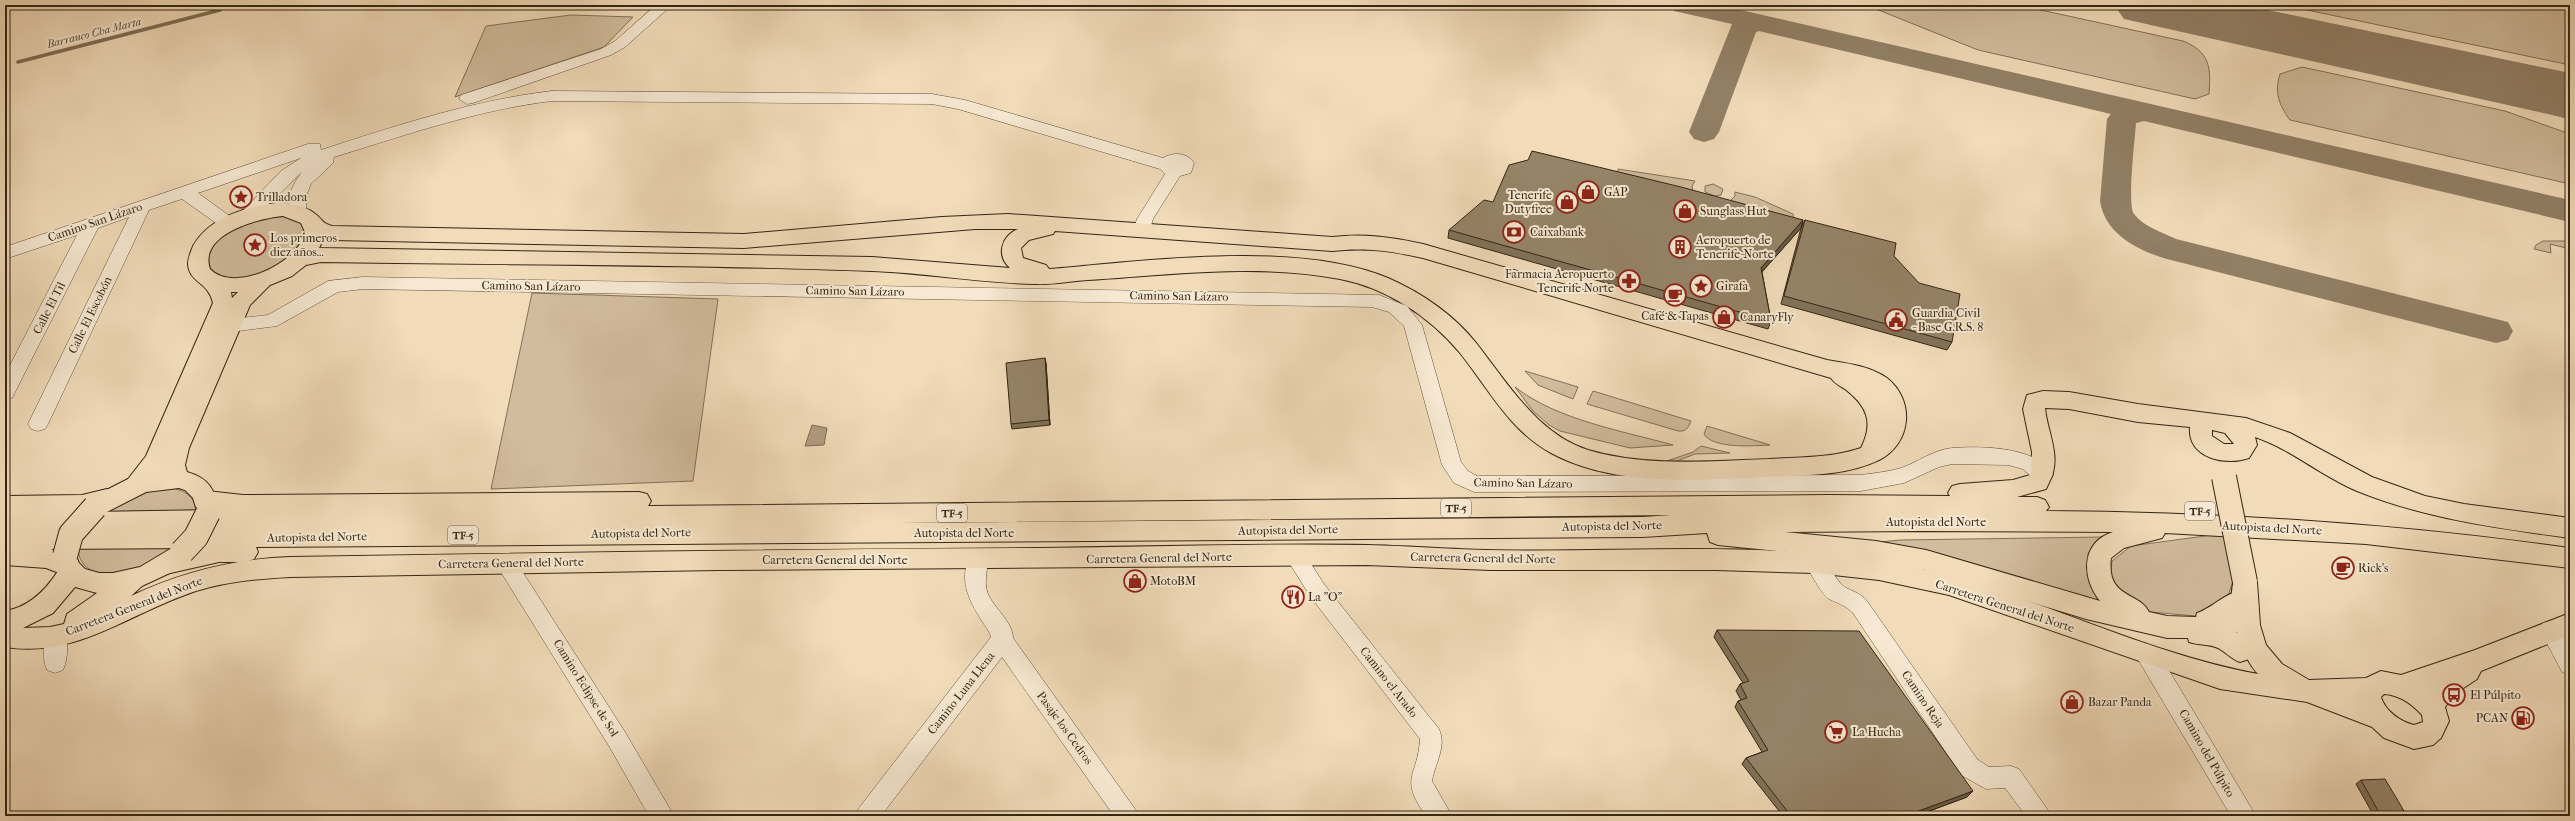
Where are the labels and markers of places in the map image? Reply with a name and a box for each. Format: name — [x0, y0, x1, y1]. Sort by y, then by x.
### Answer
shop icon: GAP — [1575, 179, 1601, 205]
place icon: Trilladora — [228, 184, 254, 210]
place label: GAP — [1604, 185, 1628, 199]
place label: Tenerife Dutyfree — [1505, 188, 1552, 216]
shop icon: Tenerife Dutyfree — [1554, 189, 1580, 215]
place label: Trilladora — [256, 190, 308, 204]
shop icon: Sunglass Hut — [1672, 198, 1698, 224]
place label: Sunglass Hut — [1700, 204, 1768, 218]
bank icon: Caixabank — [1501, 219, 1527, 245]
place label: Caixabank — [1530, 225, 1585, 239]
place label: Los primeros diez años... — [270, 231, 337, 259]
place icon: Los primeros diez años... — [242, 232, 268, 258]
place label: Aeropuerto de Tenerife-Norte — [1695, 233, 1774, 261]
building icon: Aeropuerto de Tenerife-Norte — [1667, 234, 1693, 260]
place label: Farmacia Aeropuerto Tenerife Norte — [1505, 267, 1614, 295]
pharmacy icon: Farmacia Aeropuerto Tenerife Norte — [1616, 268, 1642, 294]
place icon: Girafa — [1688, 273, 1714, 299]
place label: Girafa — [1716, 279, 1749, 293]
cafe icon: Café & Tapas — [1662, 282, 1688, 308]
shop icon: CanaryFly — [1711, 304, 1737, 330]
place label: Guardia Civil - Base G.R.S. 8 — [1912, 306, 1983, 334]
public building icon: Guardia Civil - Base G.R.S. 8 — [1883, 307, 1909, 333]
place label: Café & Tapas — [1641, 309, 1709, 323]
place label: CanaryFly — [1740, 310, 1794, 324]
cafe icon: Rick's — [2330, 555, 2356, 581]
place label: Rick's — [2358, 561, 2389, 575]
shop icon: MotoBM — [1122, 568, 1148, 594]
place label: MotoBM — [1150, 574, 1196, 588]
restaurant icon: La "O" — [1280, 584, 1306, 610]
place label: La "O" — [1308, 590, 1343, 604]
bus stop icon: El Púlpito — [2441, 682, 2467, 708]
place label: El Púlpito — [2470, 688, 2521, 702]
shop icon: Bazar Panda — [2059, 689, 2085, 715]
place label: Bazar Panda — [2088, 695, 2152, 709]
fuel station icon: PCAN — [2510, 705, 2536, 731]
place label: PCAN — [2476, 711, 2508, 725]
supermarket icon: La Hucha — [1823, 719, 1849, 745]
place label: La Hucha — [1852, 725, 1901, 739]

